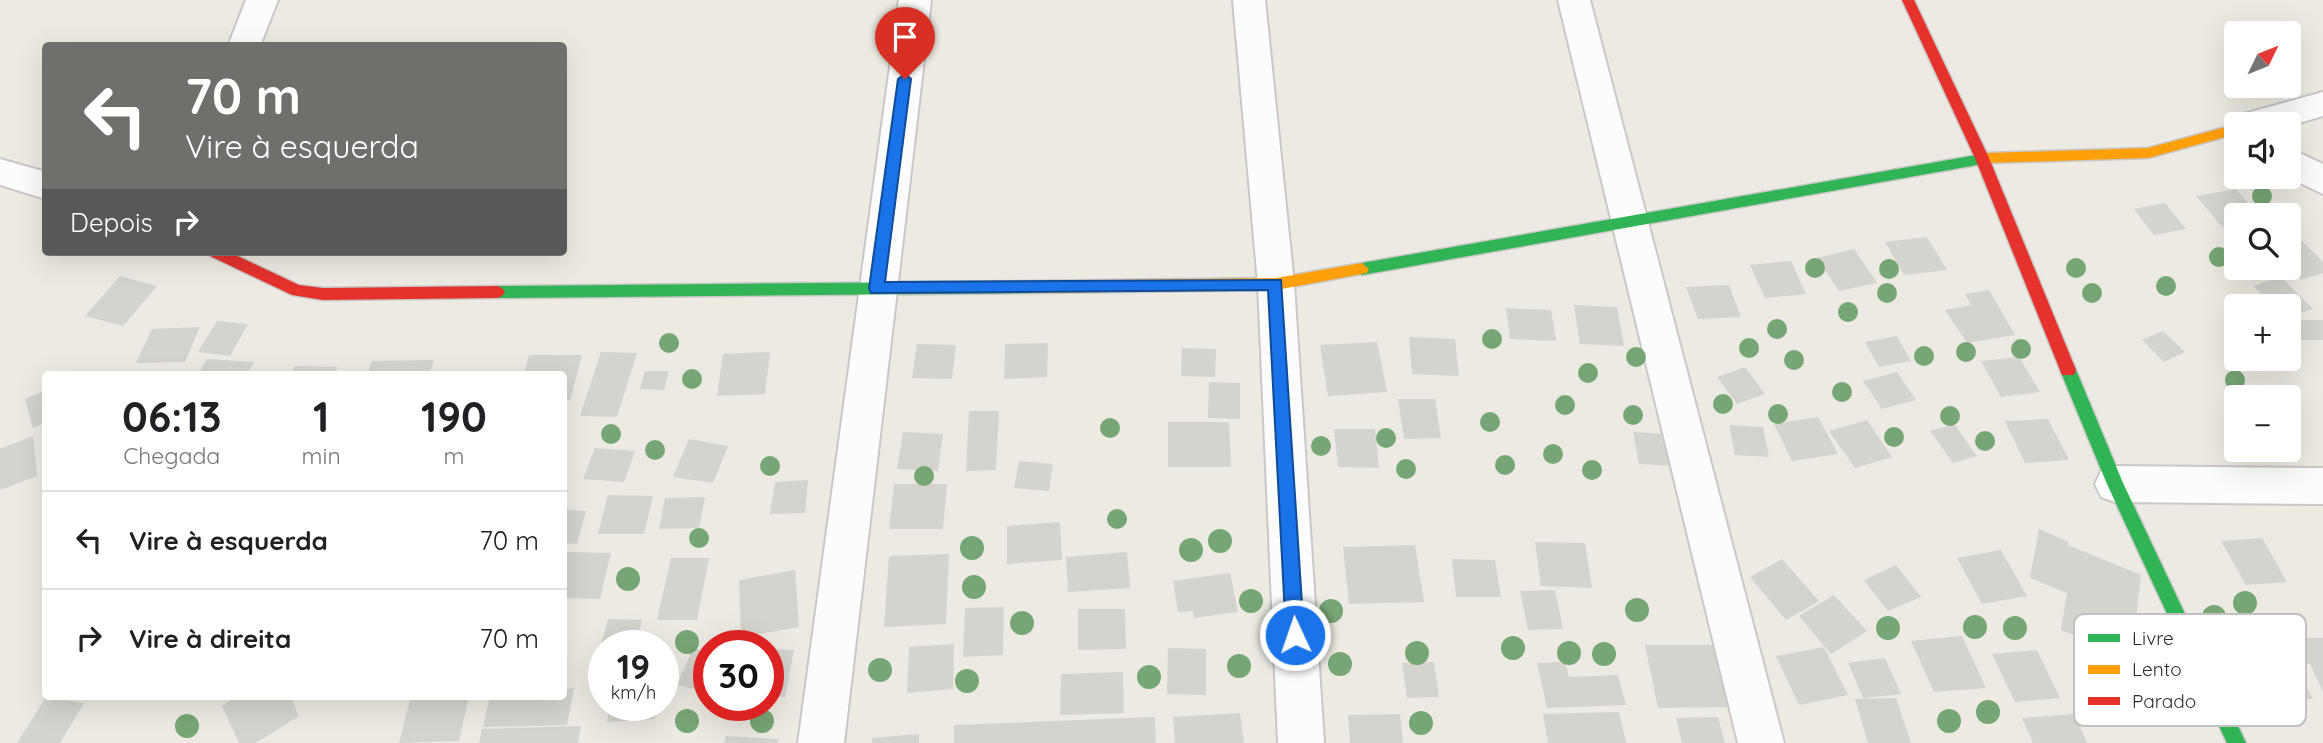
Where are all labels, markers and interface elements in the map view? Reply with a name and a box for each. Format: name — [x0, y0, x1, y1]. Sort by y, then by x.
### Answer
pin — [875, 7, 935, 79]
icon: arrive — [886, 18, 924, 56]
north arrow — [2224, 21, 2301, 98]
map controls — [2224, 21, 2301, 462]
text: 70 m — [185, 65, 301, 126]
icon: left — [70, 70, 161, 161]
button: sound — [2224, 112, 2301, 189]
text: Vire à esquerda — [185, 126, 419, 166]
icon: right — [167, 203, 205, 241]
button: search — [2224, 203, 2301, 280]
text: Depois — [70, 206, 153, 239]
button: + — [2224, 294, 2301, 371]
button: − — [2224, 385, 2301, 462]
text: 06:13 — [122, 390, 221, 443]
text: 1 — [313, 390, 329, 443]
text: 190 — [421, 390, 487, 443]
text: Chegada — [123, 441, 220, 470]
text: min — [302, 441, 341, 470]
text: m — [443, 441, 464, 470]
icon: left — [70, 521, 108, 559]
text: Vire à esquerda — [129, 524, 328, 557]
text: 70 m — [479, 524, 539, 557]
position arrow — [1258, 598, 1332, 672]
legend — [2074, 614, 2306, 726]
icon: right — [70, 619, 108, 657]
text: Vire à direita — [129, 622, 291, 655]
text: 70 m — [479, 622, 539, 655]
text: Livre — [2132, 626, 2174, 650]
speed limit sign: 30 — [693, 630, 784, 721]
text: 19 — [617, 644, 650, 688]
text: Lento — [2132, 657, 2182, 681]
text: km/h — [611, 681, 656, 704]
text: Parado — [2132, 689, 2196, 713]

